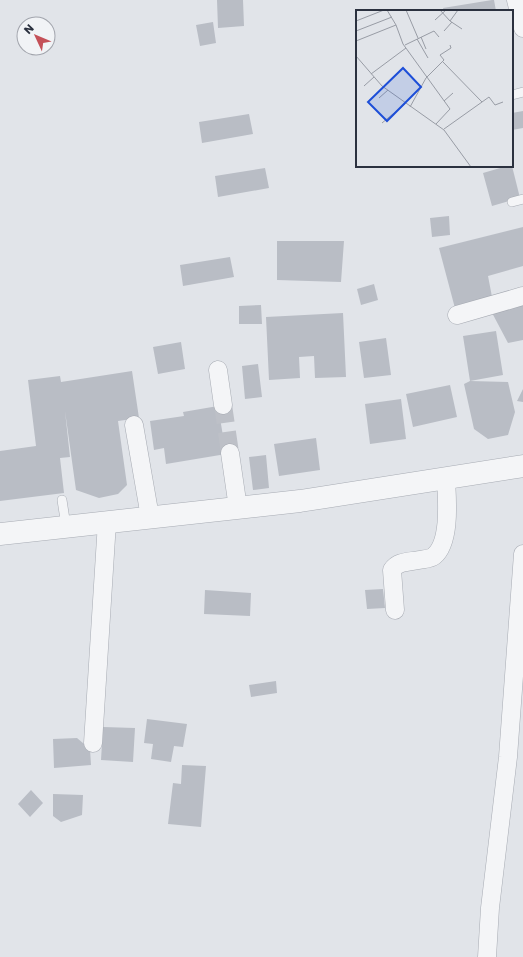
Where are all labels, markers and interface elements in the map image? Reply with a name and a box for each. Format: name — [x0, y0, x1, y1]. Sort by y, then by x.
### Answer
inset map — [356, 10, 513, 167]
north arrow — [16, 16, 56, 56]
text: N — [20, 21, 37, 38]

